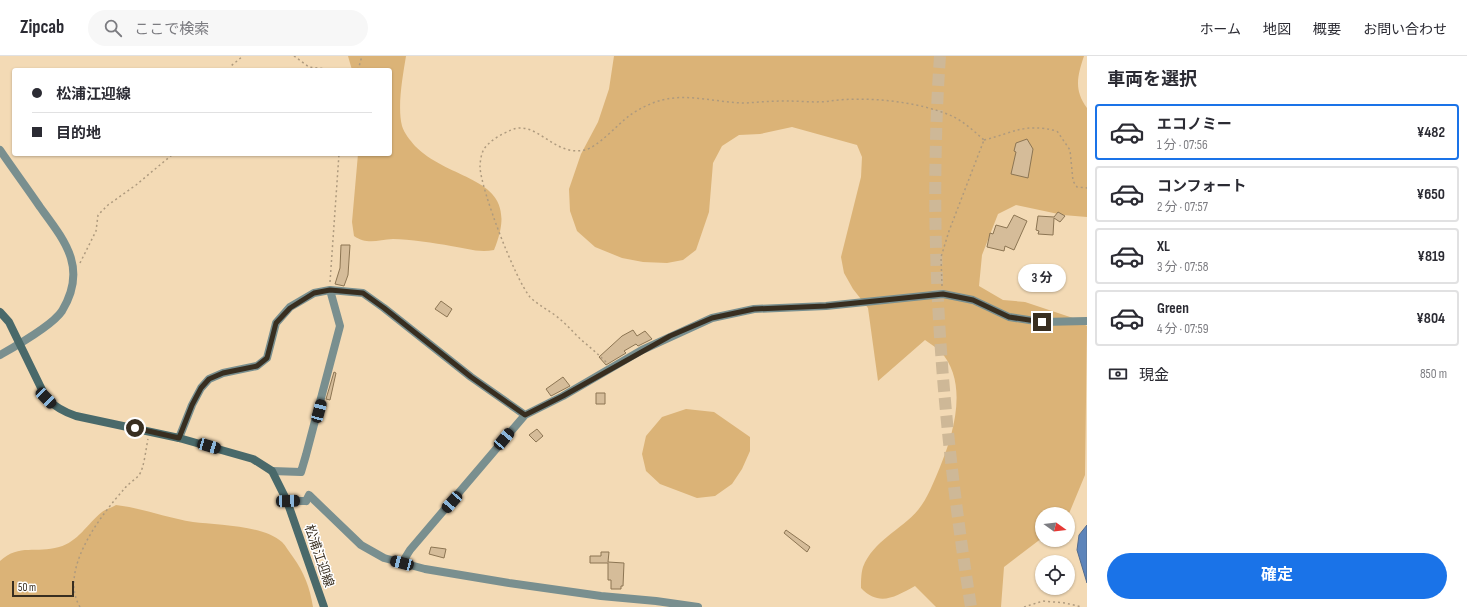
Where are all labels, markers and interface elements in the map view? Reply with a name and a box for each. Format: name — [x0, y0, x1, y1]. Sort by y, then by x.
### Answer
search box — [88, 10, 368, 46]
text: Zipcab — [20, 16, 64, 39]
icon: search — [102, 17, 124, 39]
text: ここで検索 — [134, 20, 209, 39]
text: ホーム — [1199, 21, 1241, 38]
text: 地図 — [1263, 21, 1291, 38]
text: 概要 — [1313, 21, 1341, 38]
text: お問い合わせ — [1363, 21, 1447, 38]
text: 車両を選択 — [1107, 69, 1197, 90]
text: 松浦江迎線 — [56, 85, 131, 104]
icon: car — [1109, 114, 1145, 150]
text: エコノミー — [1157, 115, 1232, 134]
text: ¥482 — [1417, 123, 1445, 142]
text: 目的地 — [56, 124, 101, 143]
text: 1 分 · 07:56 — [1157, 137, 1208, 153]
icon: car — [1109, 176, 1145, 212]
text: コンフォート — [1157, 177, 1247, 196]
text: ¥650 — [1417, 185, 1445, 204]
text: 2 分 · 07:57 — [1157, 199, 1208, 215]
text: XL — [1157, 237, 1170, 256]
icon: car — [1109, 238, 1145, 274]
text: ¥819 — [1417, 247, 1445, 266]
text: 3 分 · 07:58 — [1157, 259, 1209, 275]
callout: 3 分 — [1018, 264, 1066, 292]
text: 3 分 — [1032, 270, 1052, 286]
text: Green — [1157, 299, 1189, 318]
icon: car — [1109, 300, 1145, 336]
text: ¥804 — [1416, 309, 1445, 328]
route end — [1033, 313, 1051, 331]
text: 4 分 · 07:59 — [1157, 321, 1209, 337]
icon: cash — [1107, 363, 1129, 385]
text: 現金 — [1139, 366, 1169, 385]
text: 850 m — [1420, 366, 1447, 382]
car — [33, 385, 59, 411]
car — [310, 398, 328, 424]
route start — [126, 419, 144, 437]
car — [492, 426, 516, 452]
car — [196, 437, 222, 455]
car — [440, 489, 464, 515]
car — [276, 495, 300, 507]
north arrow — [1035, 507, 1075, 547]
map controls — [1035, 507, 1075, 595]
street label: 松浦江迎線 — [301, 523, 337, 589]
button: 確定 — [1107, 553, 1447, 599]
car — [389, 554, 415, 572]
button: locate — [1035, 555, 1075, 595]
scale bar — [12, 579, 74, 598]
text: 50 m — [18, 581, 36, 594]

